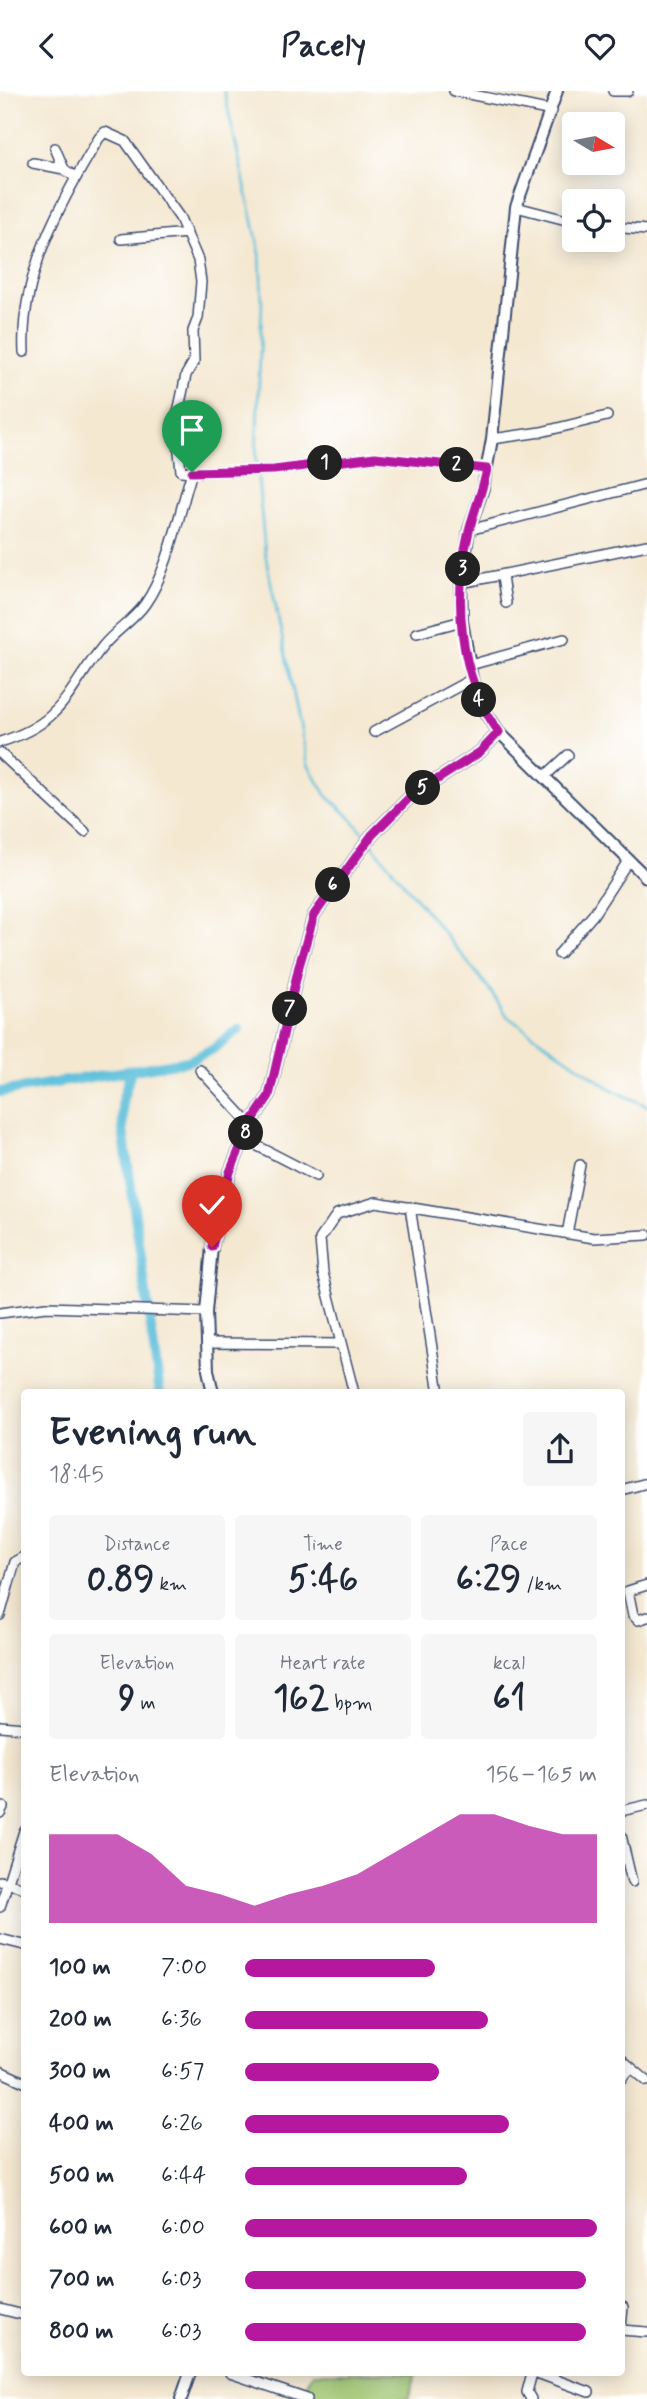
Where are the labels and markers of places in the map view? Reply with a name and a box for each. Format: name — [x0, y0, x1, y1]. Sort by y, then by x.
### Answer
pin — [162, 400, 222, 472]
pin: 1 — [308, 445, 342, 481]
pin: 2 — [440, 447, 475, 483]
pin: 3 — [446, 552, 480, 587]
pin: 4 — [462, 683, 496, 717]
pin: 5 — [406, 771, 440, 805]
pin: 6 — [316, 867, 350, 903]
pin: 7 — [272, 991, 308, 1027]
pin: 8 — [229, 1115, 264, 1151]
pin — [182, 1175, 242, 1247]

